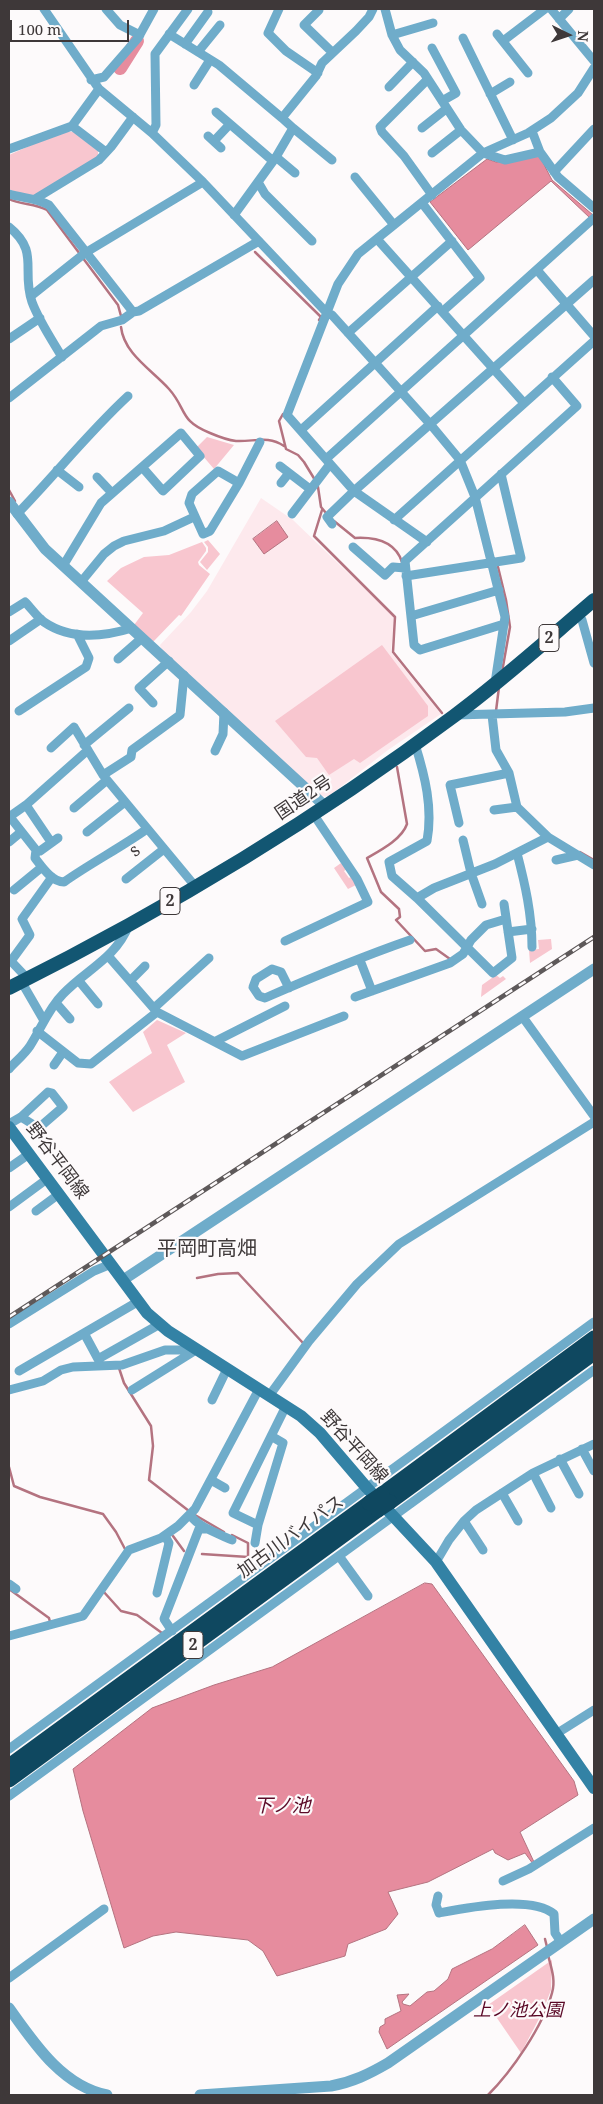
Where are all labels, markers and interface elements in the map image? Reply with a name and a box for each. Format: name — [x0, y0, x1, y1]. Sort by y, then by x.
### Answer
scale bar — [12, 10, 131, 42]
north arrow — [543, 10, 593, 60]
text: 100 m — [18, 19, 61, 39]
text: N — [574, 30, 593, 42]
road number: 2 — [539, 624, 559, 651]
street label: 国道2号 — [271, 771, 337, 825]
street label: s — [125, 840, 145, 862]
road number: 2 — [160, 888, 180, 914]
street label: 野谷平岡線 — [21, 1119, 93, 1203]
district label: 平岡町高畑 — [157, 1237, 257, 1261]
street label: 野谷平岡線 — [316, 1406, 392, 1488]
street label: 加古川バイパス — [234, 1491, 348, 1583]
road number: 2 — [183, 1632, 203, 1658]
water label: 下ノ池 — [254, 1796, 310, 1818]
park label: 上ノ池公園 — [473, 2000, 563, 2022]

